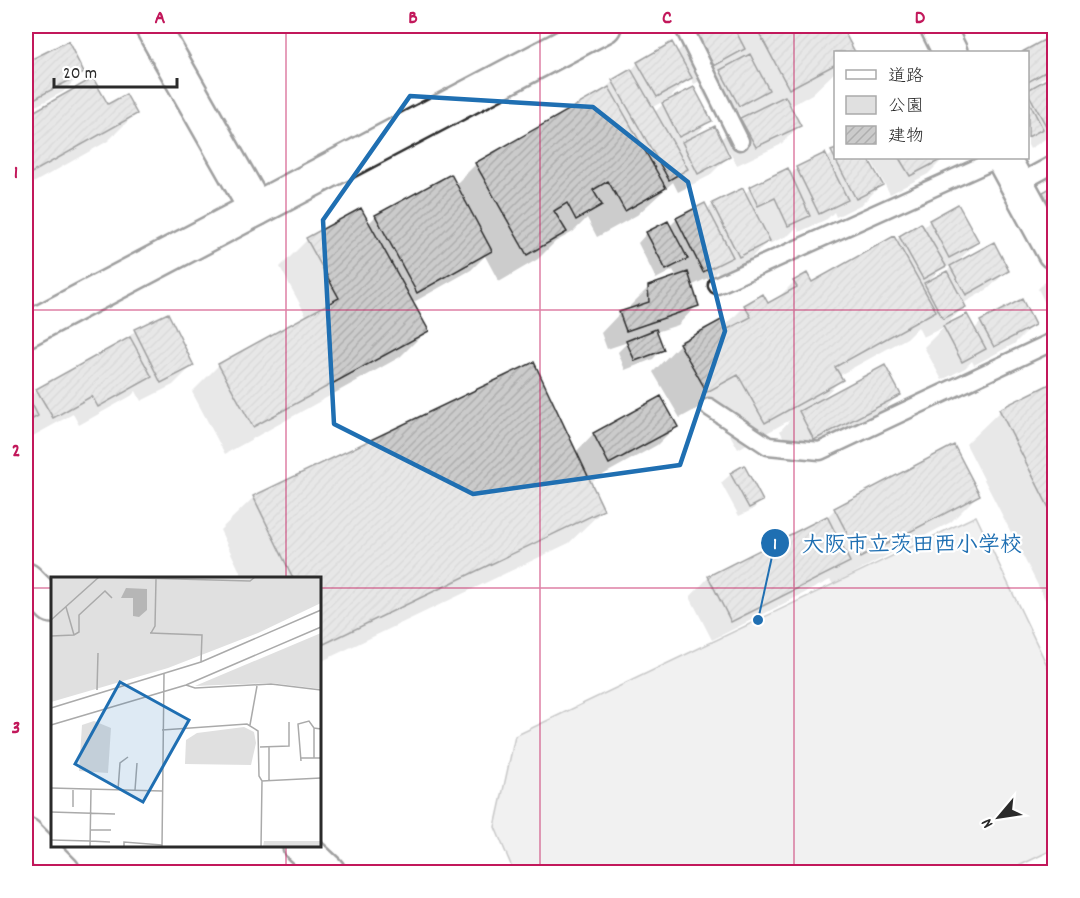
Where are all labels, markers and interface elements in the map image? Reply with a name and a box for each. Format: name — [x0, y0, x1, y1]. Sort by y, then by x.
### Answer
text: A — [155, 5, 166, 33]
text: B — [408, 5, 418, 33]
text: C — [662, 5, 672, 33]
text: D — [915, 5, 926, 33]
scale bar — [54, 51, 177, 89]
legend — [834, 51, 1029, 159]
text: 20 m — [63, 62, 97, 87]
text: 道路 — [888, 65, 924, 90]
text: 公園 — [888, 95, 924, 120]
text: 建物 — [888, 125, 924, 150]
text: 1 — [14, 160, 18, 188]
text: 2 — [12, 438, 20, 466]
callout: 大阪市立茨田西小学校 — [760, 523, 1034, 563]
text: 大阪市立茨田西小学校 — [802, 531, 1022, 562]
text: 1 — [773, 533, 777, 558]
inset map — [51, 577, 321, 847]
text: 3 — [12, 715, 20, 743]
north arrow — [969, 787, 1029, 847]
text: N — [976, 814, 1000, 832]

